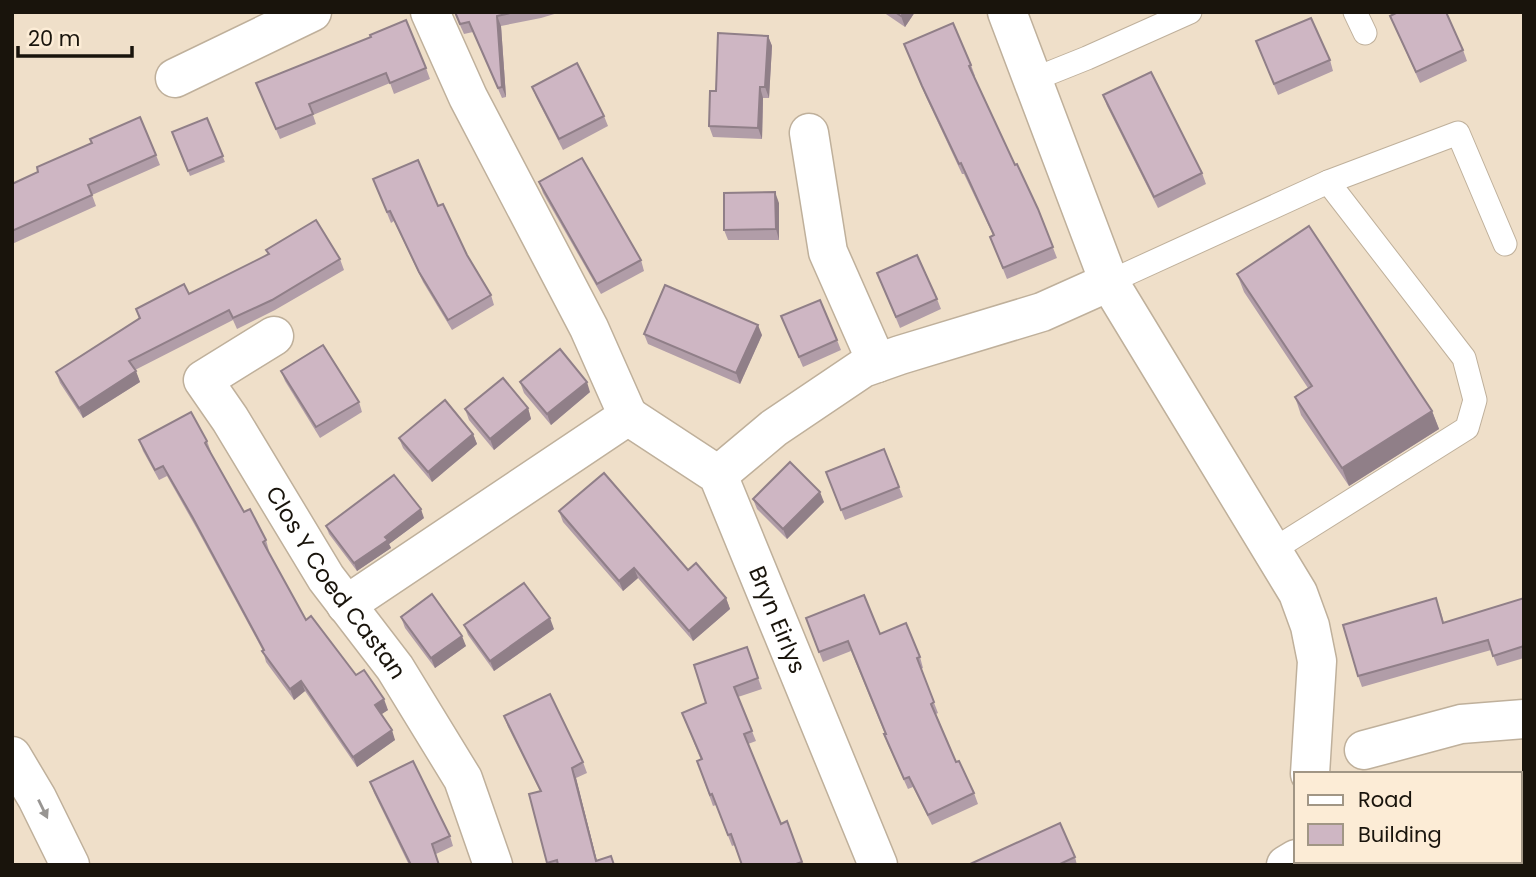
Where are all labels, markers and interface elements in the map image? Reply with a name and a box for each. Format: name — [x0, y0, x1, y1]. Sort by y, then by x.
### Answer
scale bar — [18, 14, 131, 58]
text: 20 m — [28, 24, 81, 53]
street label: Clos Y Coed Castan — [258, 480, 414, 685]
street label: Bryn Eirlys — [741, 561, 814, 678]
legend — [1294, 772, 1522, 863]
text: Road — [1358, 785, 1413, 814]
one-way arrow — [37, 799, 48, 819]
text: Building — [1358, 820, 1442, 849]

